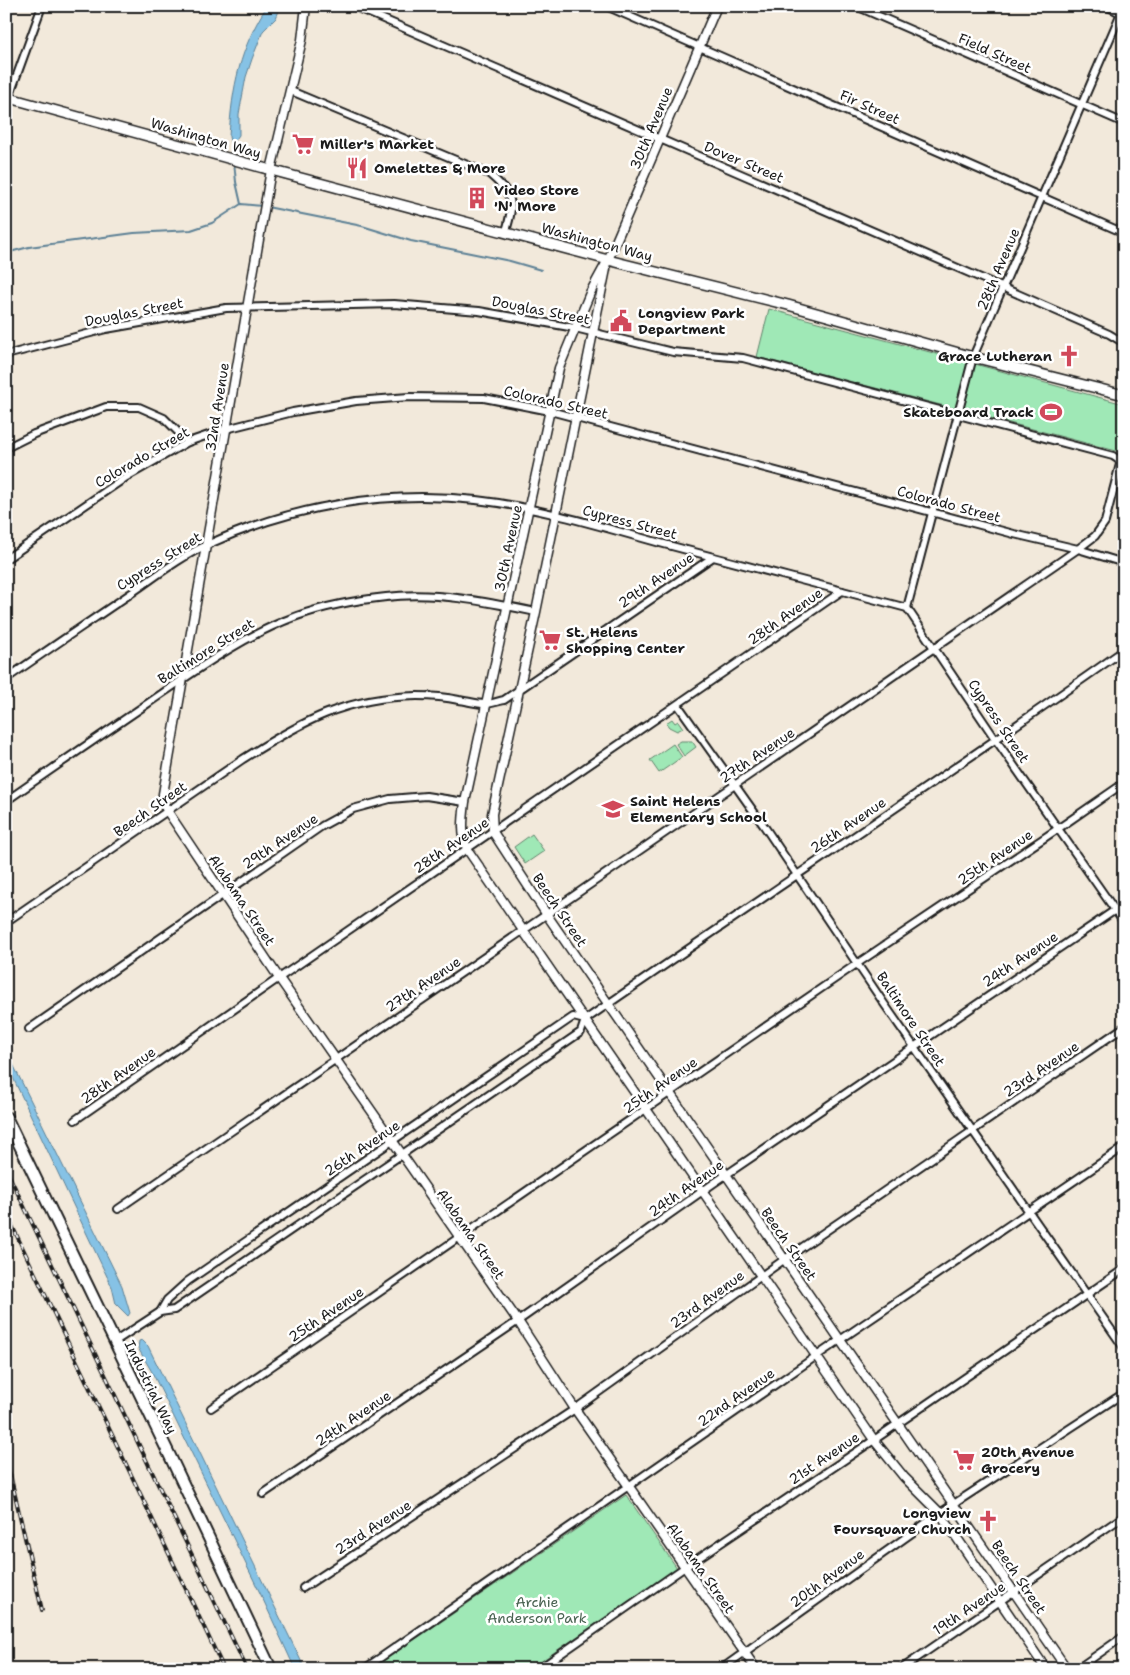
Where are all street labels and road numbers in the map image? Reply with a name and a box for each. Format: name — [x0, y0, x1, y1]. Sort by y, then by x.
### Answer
street label: Field Street — [956, 29, 1034, 77]
street label: 30th Avenue — [625, 84, 677, 172]
street label: Fir Street — [837, 86, 903, 128]
street label: Washington Way — [149, 114, 263, 162]
street label: Dover Street — [701, 137, 787, 187]
street label: Washington Way — [539, 218, 655, 266]
street label: 28th Avenue — [973, 225, 1023, 313]
street label: Douglas Street — [490, 292, 592, 328]
street label: Douglas Street — [83, 294, 185, 330]
street label: 32nd Avenue — [201, 361, 233, 453]
street label: Colorado Street — [502, 381, 610, 423]
street label: Colorado Street — [91, 423, 193, 491]
street label: Colorado Street — [895, 482, 1003, 526]
street label: Cypress Street — [581, 501, 679, 543]
street label: 30th Avenue — [490, 503, 526, 593]
street label: Cypress Street — [113, 528, 205, 594]
street label: 29th Avenue — [615, 548, 697, 612]
street label: 28th Avenue — [744, 583, 826, 649]
street label: Baltimore Street — [154, 614, 258, 688]
street label: Cypress Street — [964, 676, 1034, 766]
street label: 27th Avenue — [716, 723, 798, 787]
street label: Beech Street — [110, 777, 190, 841]
street label: 26th Avenue — [807, 793, 889, 857]
street label: 29th Avenue — [239, 809, 321, 873]
street label: 28th Avenue — [410, 813, 492, 877]
street label: 25th Avenue — [954, 825, 1036, 889]
street label: Alabama Street — [205, 851, 279, 949]
street label: Beech Street — [529, 870, 591, 950]
street label: 24th Avenue — [979, 927, 1061, 991]
street label: 27th Avenue — [382, 952, 464, 1016]
street label: Baltimore Street — [873, 968, 949, 1070]
street label: 23rd Avenue — [1000, 1037, 1082, 1101]
street label: 28th Avenue — [77, 1042, 159, 1108]
street label: 25th Avenue — [619, 1053, 701, 1117]
street label: 26th Avenue — [321, 1116, 403, 1180]
street label: 24th Avenue — [645, 1156, 727, 1220]
street label: Alabama Street — [433, 1185, 509, 1283]
street label: Beech Street — [757, 1204, 821, 1284]
street label: 23rd Avenue — [666, 1266, 748, 1332]
street label: 25th Avenue — [285, 1282, 367, 1346]
street label: Industrial Way — [121, 1337, 181, 1437]
street label: 22nd Avenue — [694, 1364, 778, 1430]
street label: 24th Avenue — [312, 1386, 394, 1450]
street label: 21st Avenue — [785, 1428, 863, 1488]
street label: 23rd Avenue — [331, 1496, 415, 1558]
street label: Alabama Street — [663, 1519, 739, 1617]
street label: Beech Street — [988, 1537, 1050, 1617]
street label: 20th Avenue — [786, 1545, 868, 1611]
street label: 19th Avenue — [929, 1577, 1009, 1639]

